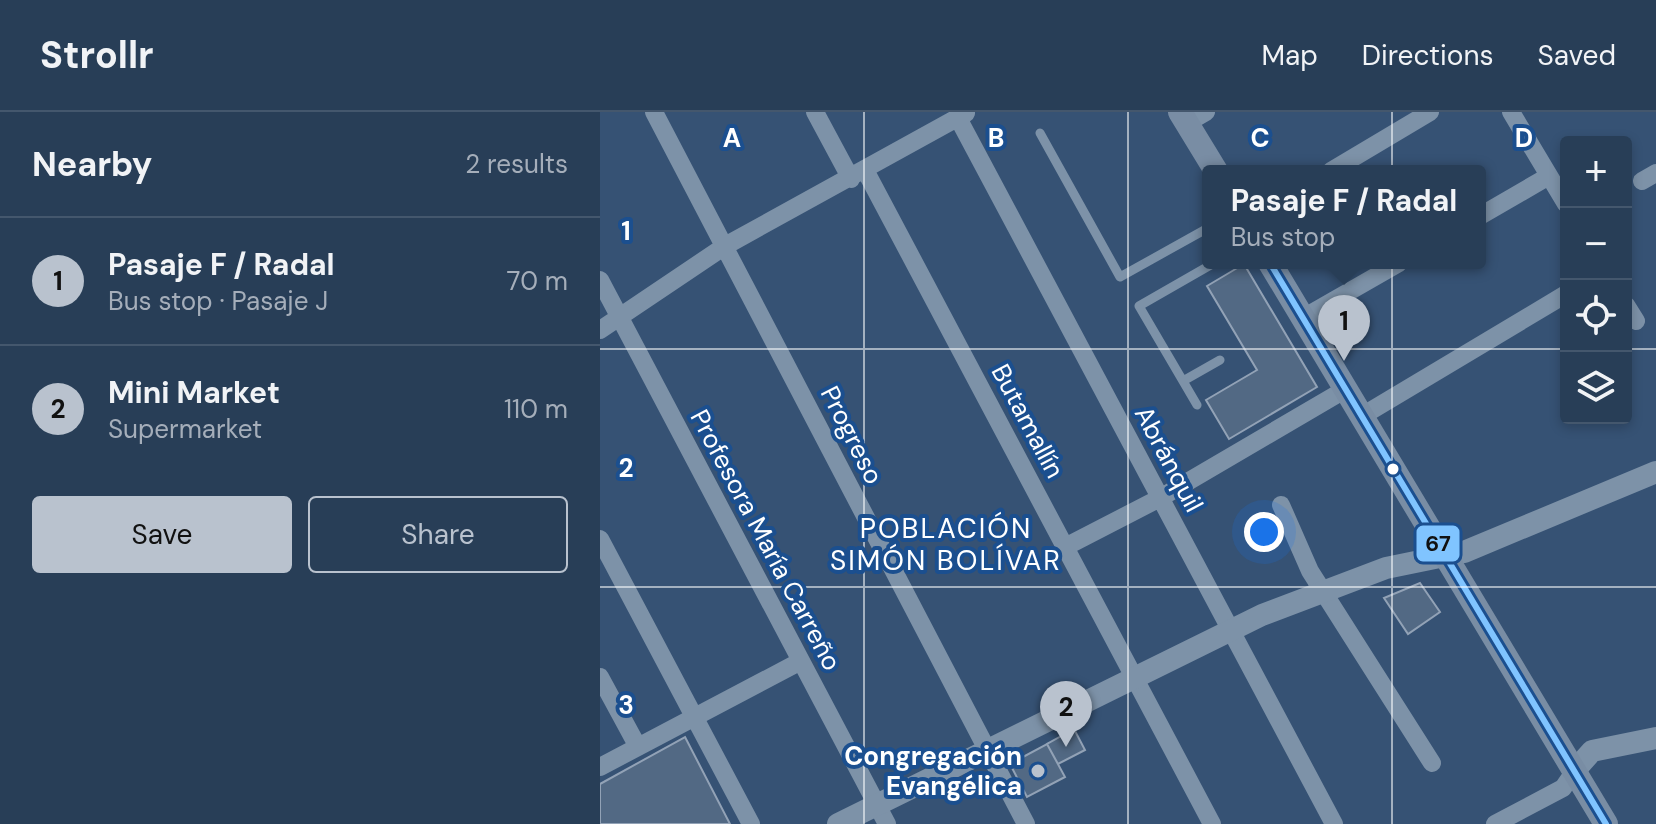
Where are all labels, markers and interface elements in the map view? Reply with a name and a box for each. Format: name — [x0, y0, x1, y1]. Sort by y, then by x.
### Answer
text: Strollr — [40, 30, 154, 80]
text: Map — [1261, 37, 1318, 74]
text: Directions — [1362, 37, 1494, 74]
text: Saved — [1538, 37, 1616, 74]
text: A — [723, 121, 741, 155]
text: B — [988, 121, 1004, 155]
text: C — [1250, 121, 1270, 155]
text: D — [1515, 121, 1533, 155]
map controls — [1560, 136, 1632, 424]
button: + — [1560, 136, 1632, 208]
text: Nearby — [32, 142, 152, 187]
text: 2 results — [465, 147, 568, 181]
popup — [1202, 165, 1486, 269]
text: Pasaje F / Radal — [1231, 181, 1457, 220]
button: − — [1560, 208, 1632, 280]
text: 1 — [621, 214, 631, 248]
text: Bus stop — [1231, 220, 1335, 254]
text: Pasaje F / Radal — [108, 245, 335, 284]
text: 1 — [53, 264, 63, 298]
text: 70 m — [507, 264, 568, 298]
button: locate — [1560, 280, 1632, 352]
text: Bus stop · Pasaje J — [108, 284, 328, 318]
pin: 1 — [1318, 295, 1370, 361]
button: layers — [1560, 352, 1632, 424]
street label: Butamallín — [984, 358, 1072, 484]
text: Mini Market — [108, 373, 280, 412]
street label: Progreso — [813, 380, 891, 490]
text: 2 — [50, 392, 66, 426]
text: 110 m — [504, 392, 568, 426]
street label: Abránquil — [1127, 400, 1211, 518]
street label: Profesora María Carreño — [683, 404, 849, 676]
text: Supermarket — [108, 412, 262, 446]
text: 2 — [618, 451, 634, 485]
unlabelled marker — [1385, 461, 1401, 477]
button: Save — [32, 496, 292, 573]
button: Share — [308, 496, 568, 573]
district label: POBLACIÓN SIMÓN BOLÍVAR — [830, 510, 1062, 579]
your location — [1244, 512, 1284, 552]
line badge: 67 — [1415, 524, 1461, 563]
text: 67 — [1425, 529, 1451, 558]
pin: 2 — [1040, 681, 1092, 747]
text: 3 — [618, 688, 634, 722]
place label: Congregación Evangélica — [844, 739, 1022, 803]
marker: Congregación Evangélica — [1029, 762, 1047, 780]

